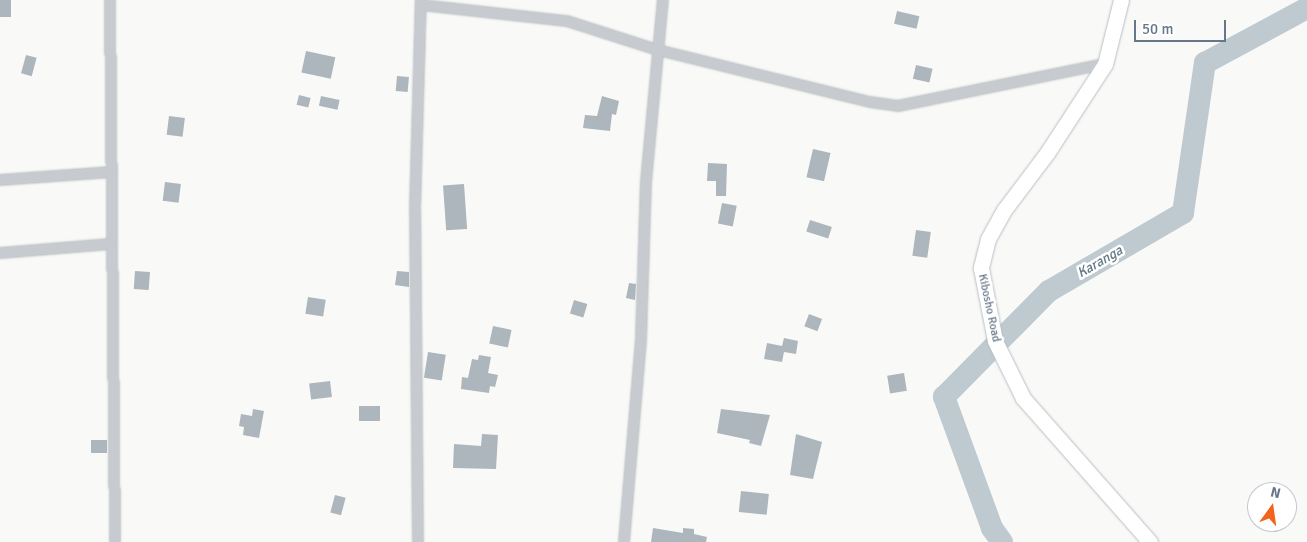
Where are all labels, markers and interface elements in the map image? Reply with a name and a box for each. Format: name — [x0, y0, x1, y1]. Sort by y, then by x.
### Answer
scale bar — [1137, 10, 1230, 42]
text: 50 m — [1142, 20, 1173, 38]
water label: Karanga — [1074, 242, 1126, 282]
street label: Kibosho Road — [975, 273, 1003, 343]
north arrow — [1247, 482, 1297, 532]
text: N — [1269, 484, 1282, 502]

